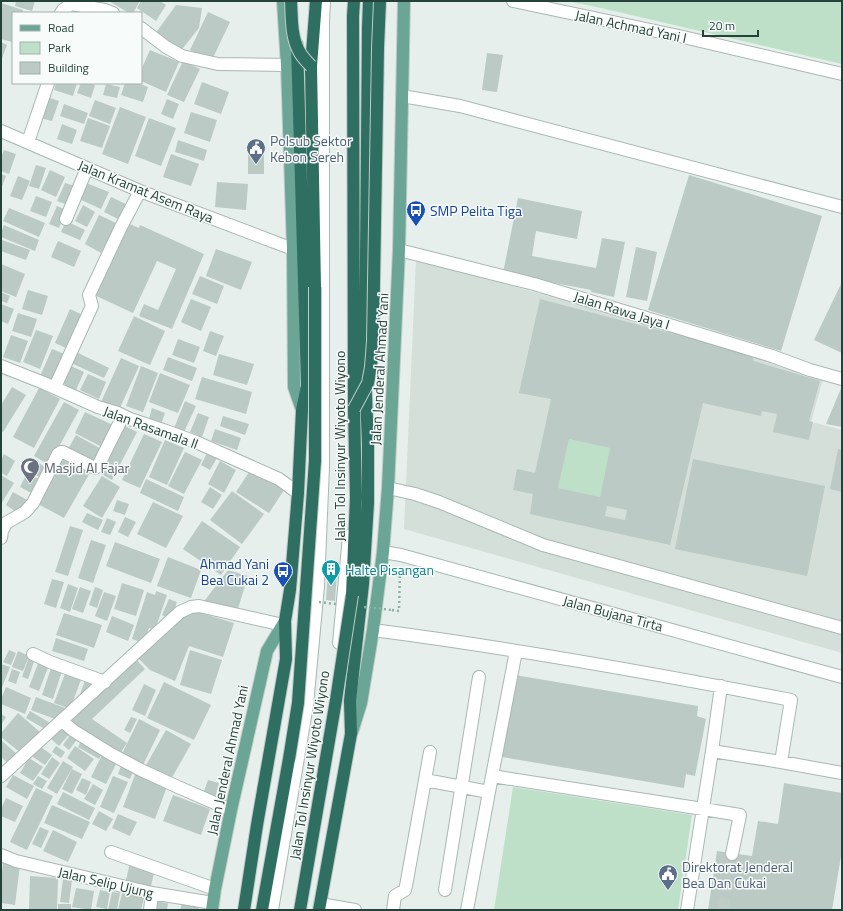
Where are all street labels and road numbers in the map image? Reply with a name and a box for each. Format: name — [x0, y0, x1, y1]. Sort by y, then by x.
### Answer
street label: Jalan Achmad Yani I — [573, 4, 689, 48]
street label: Jalan Kramat Asem Raya — [75, 154, 217, 228]
street label: Jalan Rawa Jaya I — [571, 285, 673, 335]
street label: Jalan Jenderal Ahmad Yani — [365, 292, 393, 446]
street label: Jalan Tol Insinyur Wiyoto Wiyono — [329, 350, 350, 542]
street label: Jalan Rasamala II — [100, 400, 202, 454]
street label: Jalan Bujana Tirta — [561, 590, 665, 636]
street label: Jalan Tol Insinyur Wiyoto Wiyono — [284, 669, 334, 861]
street label: Jalan Jenderal Ahmad Yani — [201, 683, 253, 837]
street label: Jalan Selip Ujung — [56, 861, 156, 903]

